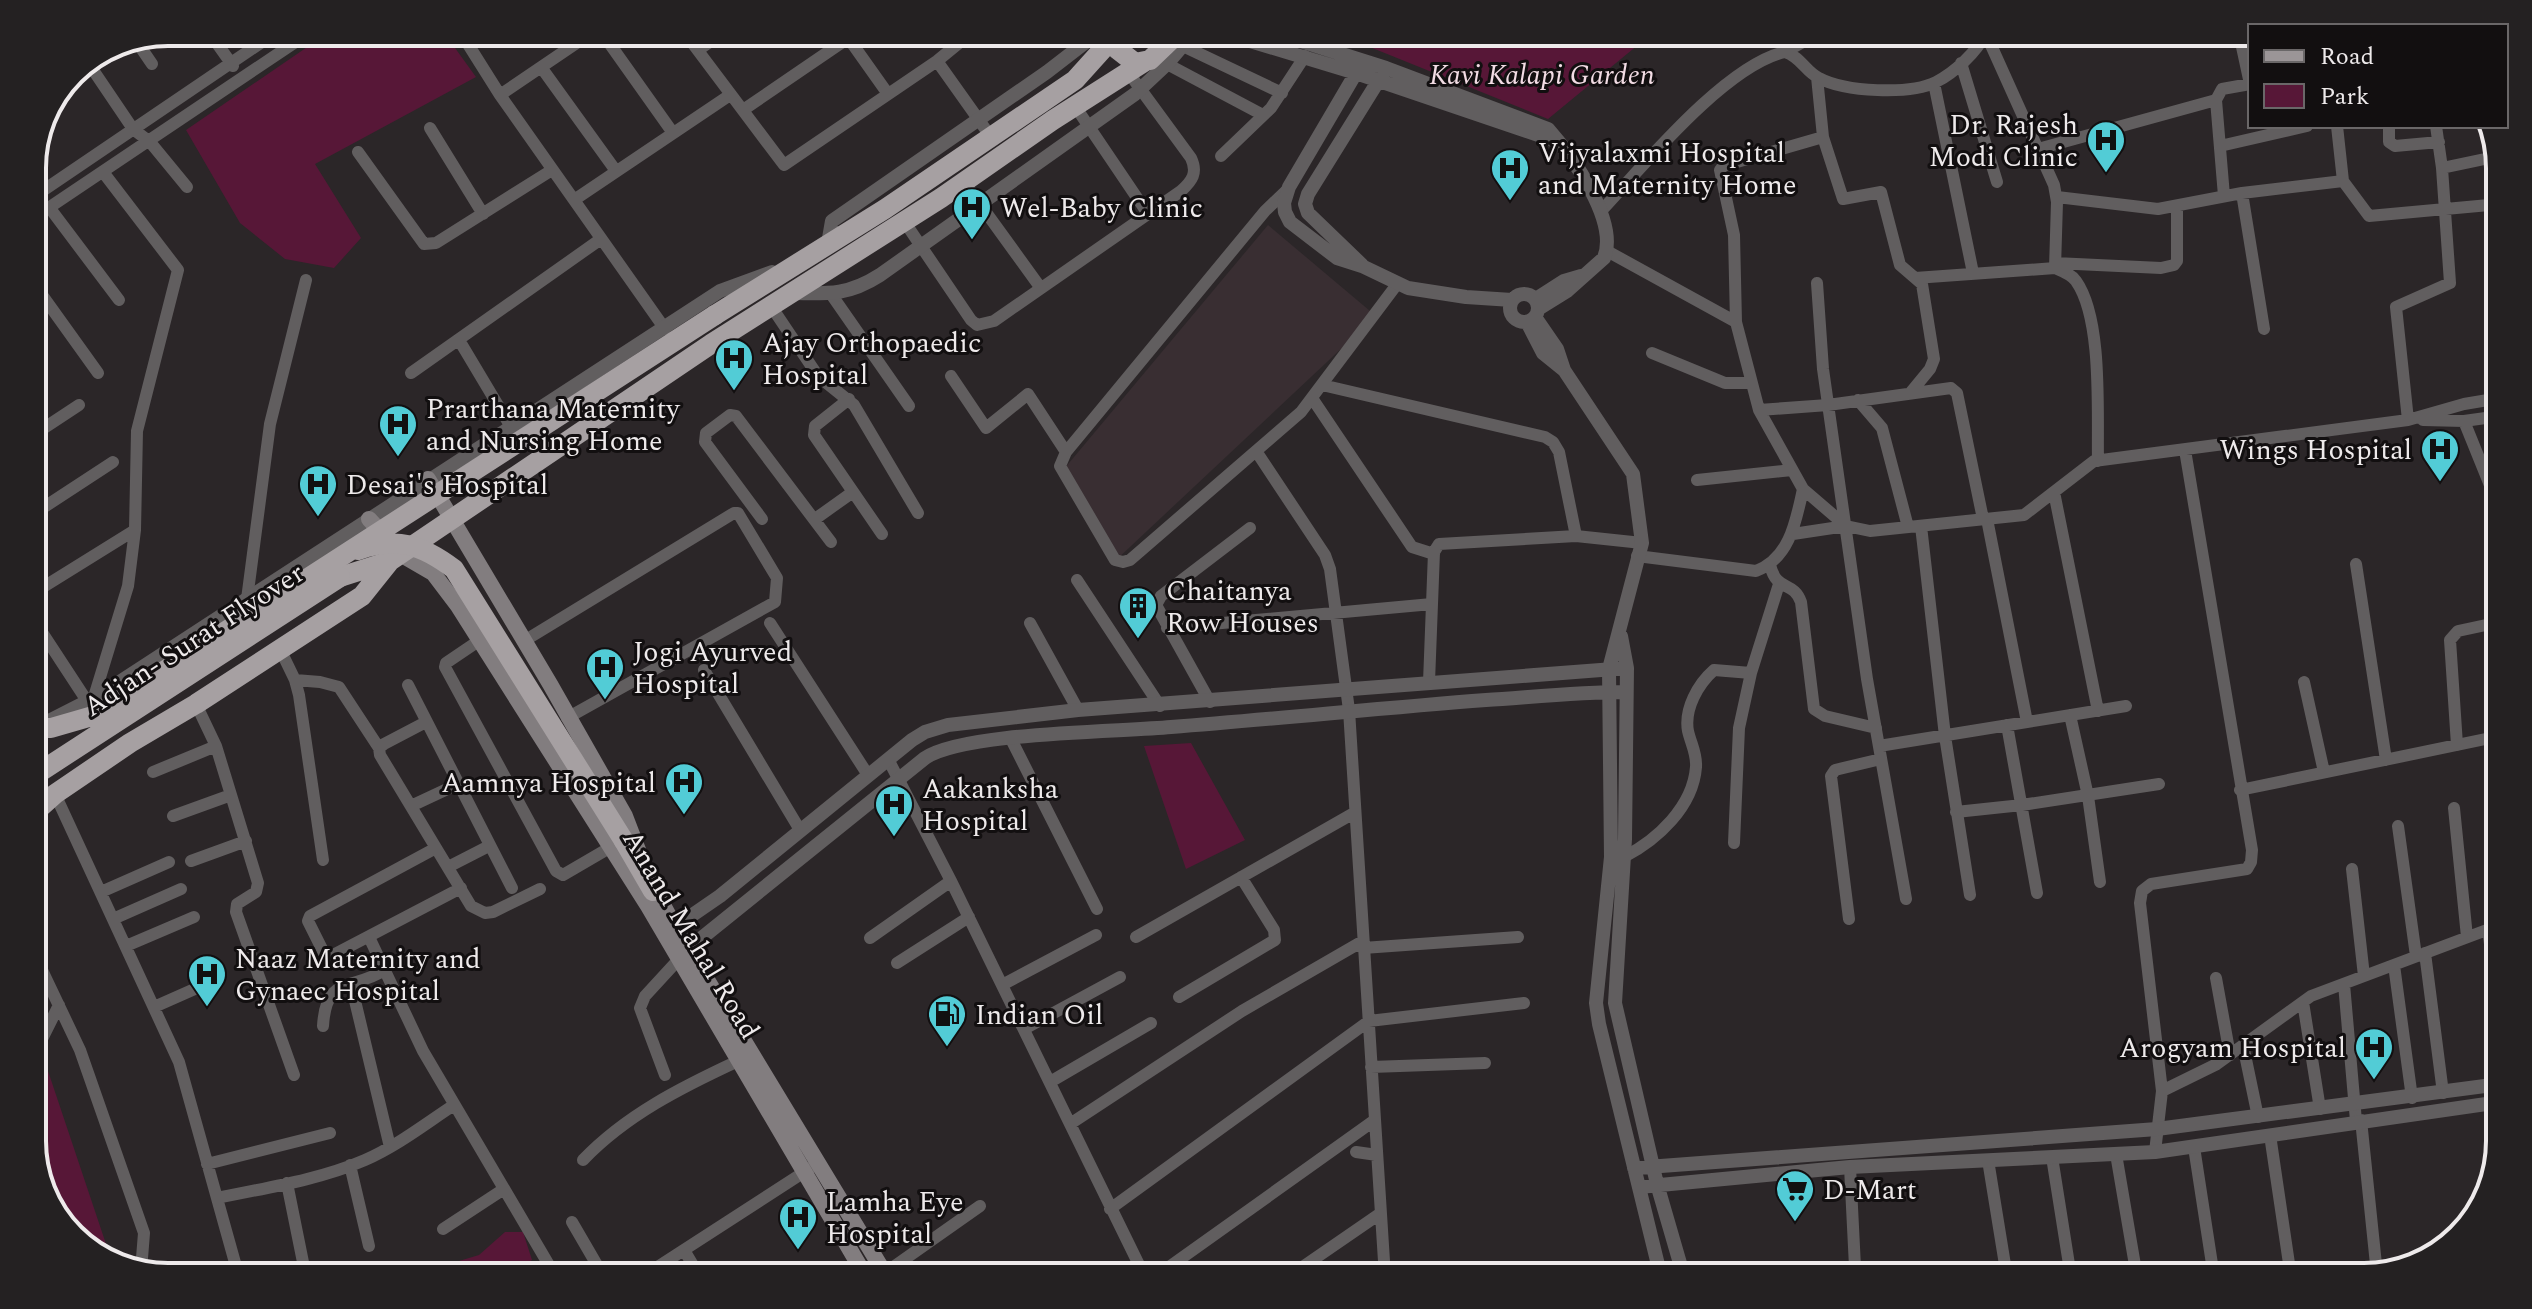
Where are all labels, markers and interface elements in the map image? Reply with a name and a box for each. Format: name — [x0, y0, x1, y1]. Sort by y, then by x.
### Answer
legend — [2248, 24, 2508, 128]
text: Road — [2320, 39, 2374, 75]
park label: Kavi Kalapi Garden — [1429, 54, 1655, 97]
text: Park — [2320, 79, 2370, 115]
place label: Dr. Rajesh Modi Clinic — [1929, 104, 2078, 179]
hospital icon: Dr. Rajesh Modi Clinic — [2085, 119, 2127, 174]
place label: Vijyalaxmi Hospital and Maternity Home — [1538, 132, 1796, 207]
hospital icon: Vijyalaxmi Hospital and Maternity Home — [1489, 147, 1531, 202]
hospital icon: Wel-Baby Clinic — [951, 186, 993, 241]
place label: Wel-Baby Clinic — [1000, 187, 1203, 230]
place label: Ajay Orthopaedic Hospital — [762, 322, 981, 397]
hospital icon: Ajay Orthopaedic Hospital — [713, 337, 755, 392]
place label: Prarthana Maternity and Nursing Home — [426, 388, 681, 463]
hospital icon: Prarthana Maternity and Nursing Home — [377, 403, 419, 458]
hospital icon: Wings Hospital — [2419, 428, 2461, 483]
place label: Wings Hospital — [2220, 429, 2412, 472]
hospital icon: Desai's Hospital — [297, 463, 339, 518]
place label: Desai's Hospital — [346, 464, 548, 507]
street label: Adjan- Surat Flyover — [75, 552, 313, 728]
place label: Chaitanya Row Houses — [1166, 570, 1319, 645]
building icon: Chaitanya Row Houses — [1117, 585, 1159, 640]
place label: Jogi Ayurved Hospital — [633, 631, 792, 706]
hospital icon: Jogi Ayurved Hospital — [584, 646, 626, 701]
hospital icon: Aamnya Hospital — [663, 761, 705, 816]
place label: Aamnya Hospital — [441, 762, 656, 805]
place label: Aakanksha Hospital — [922, 768, 1059, 843]
hospital icon: Aakanksha Hospital — [873, 783, 915, 838]
street label: Anand Mahal Road — [611, 822, 771, 1048]
place label: Naaz Maternity and Gynaec Hospital — [235, 938, 481, 1013]
hospital icon: Naaz Maternity and Gynaec Hospital — [186, 953, 228, 1008]
fuel station icon: Indian Oil — [926, 993, 968, 1048]
place label: Indian Oil — [975, 994, 1103, 1037]
hospital icon: Arogyam Hospital — [2353, 1026, 2395, 1081]
place label: Arogyam Hospital — [2119, 1027, 2346, 1070]
supermarket icon: D-Mart — [1774, 1168, 1816, 1223]
place label: D-Mart — [1823, 1169, 1917, 1212]
place label: Lamha Eye Hospital — [826, 1181, 964, 1256]
hospital icon: Lamha Eye Hospital — [777, 1196, 819, 1251]

